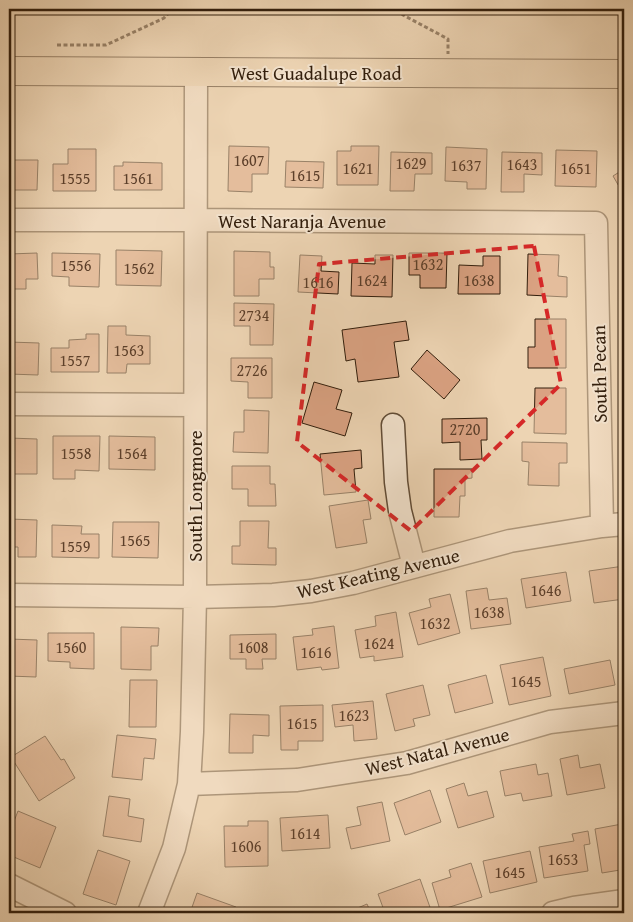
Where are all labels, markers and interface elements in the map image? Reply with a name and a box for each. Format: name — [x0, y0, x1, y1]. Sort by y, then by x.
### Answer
street label: West Guadalupe Road — [230, 59, 402, 87]
house number: 1607 — [234, 148, 265, 172]
house number: 1629 — [396, 151, 427, 175]
house number: 1643 — [507, 152, 537, 176]
house number: 1637 — [451, 153, 482, 177]
house number: 1621 — [343, 156, 373, 180]
house number: 1651 — [561, 156, 591, 180]
house number: 1615 — [290, 163, 320, 187]
house number: 1555 — [60, 166, 90, 190]
house number: 1561 — [123, 166, 153, 190]
street label: West Naranja Avenue — [218, 207, 386, 235]
house number: 1632 — [413, 252, 443, 276]
house number: 1556 — [61, 253, 92, 277]
house number: 1562 — [124, 256, 154, 280]
house number: 1624 — [357, 268, 388, 292]
house number: 1638 — [464, 268, 495, 292]
house number: 1616 — [303, 270, 334, 294]
house number: 2734 — [239, 303, 270, 327]
street label: South Pecan — [584, 324, 614, 423]
house number: 1563 — [114, 338, 144, 362]
house number: 1557 — [60, 348, 91, 372]
house number: 2726 — [237, 358, 268, 382]
house number: 2720 — [450, 417, 481, 441]
street label: South Longmore — [181, 430, 209, 562]
house number: 1558 — [61, 441, 92, 465]
house number: 1564 — [117, 441, 148, 465]
house number: 1565 — [120, 528, 150, 552]
house number: 1559 — [60, 534, 91, 558]
street label: West Keating Avenue — [294, 541, 462, 605]
house number: 1646 — [531, 578, 562, 602]
house number: 1638 — [474, 600, 505, 624]
house number: 1632 — [420, 611, 450, 635]
house number: 1624 — [364, 631, 395, 655]
house number: 1560 — [56, 635, 87, 659]
house number: 1608 — [238, 635, 269, 659]
house number: 1616 — [301, 640, 332, 664]
house number: 1645 — [511, 669, 541, 693]
house number: 1623 — [339, 703, 369, 727]
house number: 1615 — [287, 711, 317, 735]
street label: West Natal Avenue — [362, 720, 512, 782]
house number: 1614 — [290, 821, 321, 845]
house number: 1606 — [231, 834, 262, 858]
house number: 1653 — [548, 847, 578, 871]
house number: 1645 — [495, 860, 525, 884]

